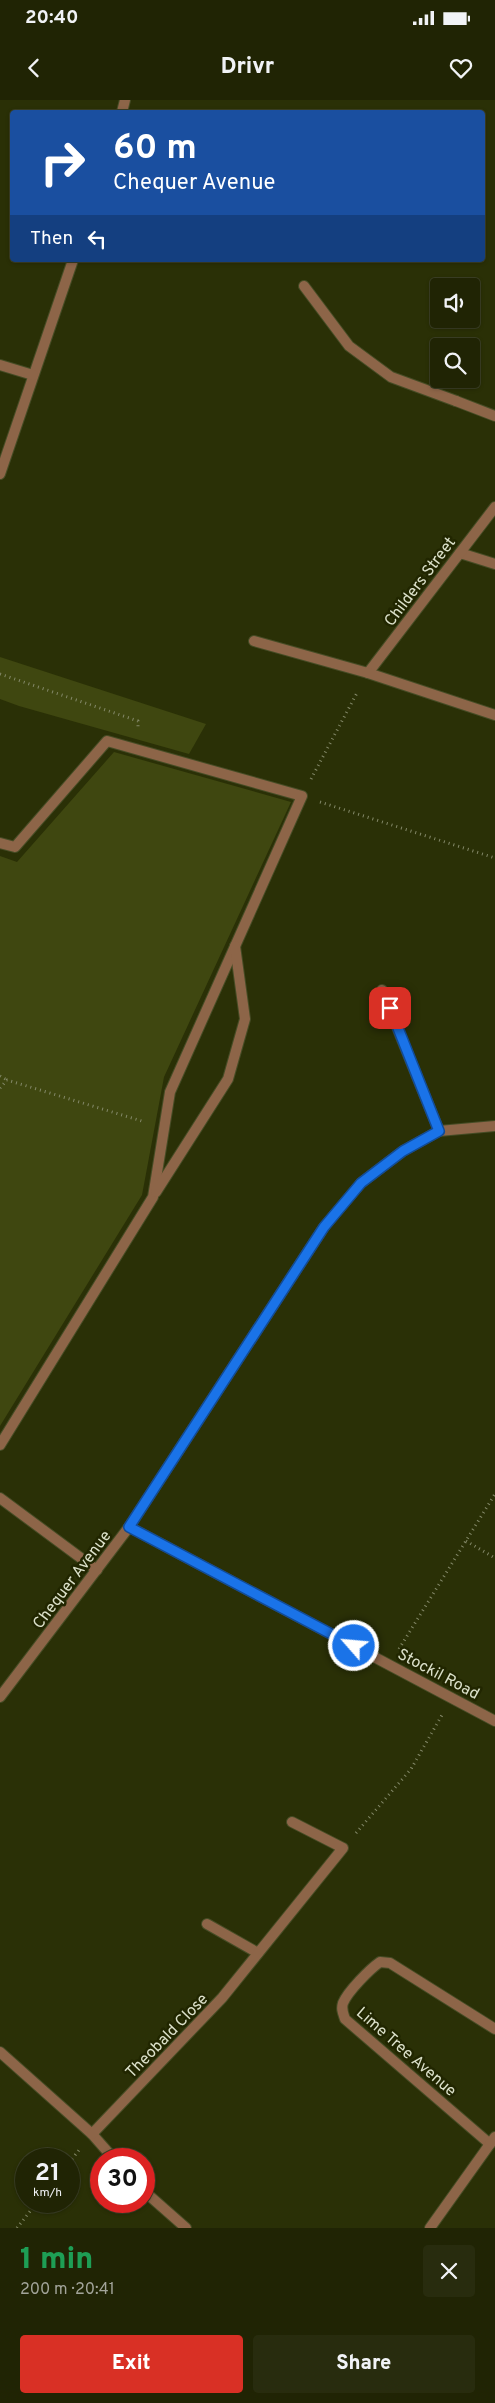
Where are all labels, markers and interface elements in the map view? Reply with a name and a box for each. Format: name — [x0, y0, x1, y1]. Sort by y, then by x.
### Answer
text: 20:40 — [25, 6, 78, 30]
icon: back — [20, 54, 48, 82]
text: Drivr — [221, 54, 274, 81]
icon: heart — [447, 54, 475, 82]
text: 60 m — [113, 127, 197, 171]
icon: right — [30, 130, 95, 195]
text: Chequer Avenue — [113, 170, 275, 197]
icon: left — [83, 225, 111, 253]
text: Then — [30, 227, 73, 251]
map controls — [430, 278, 480, 388]
button: sound — [430, 278, 480, 328]
button: search — [430, 338, 480, 388]
street label: Childers Street — [380, 534, 461, 631]
pin — [369, 987, 411, 1029]
icon: arrive — [376, 994, 404, 1022]
street label: Chequer Avenue — [29, 1527, 116, 1633]
position arrow — [327, 1619, 379, 1671]
street label: Stockil Road — [394, 1645, 483, 1705]
street label: Theobald Close — [122, 1990, 213, 2083]
street label: Lime Tree Avenue — [351, 2004, 460, 2102]
speed limit sign: 30 — [90, 2148, 155, 2213]
text: 21 — [35, 2158, 60, 2190]
text: km/h — [33, 2185, 62, 2201]
text: 1 min — [20, 2242, 93, 2279]
button: close — [423, 2245, 475, 2297]
text: 200 m · 20:41 — [20, 2280, 115, 2300]
button: Exit — [20, 2335, 243, 2393]
button: Share — [253, 2335, 475, 2393]

